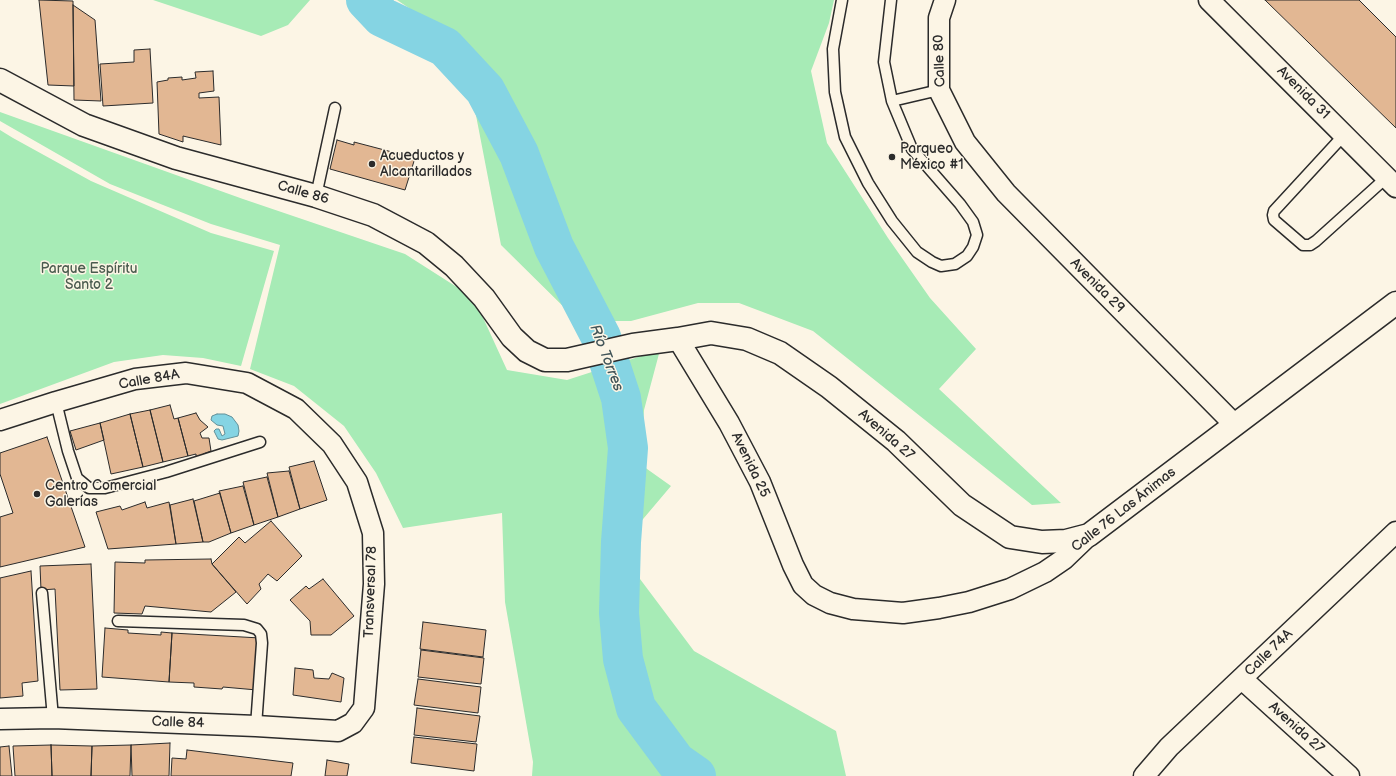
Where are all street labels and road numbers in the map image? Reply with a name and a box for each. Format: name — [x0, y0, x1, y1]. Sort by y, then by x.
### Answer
street label: Calle 80 — [931, 34, 949, 88]
street label: Avenida 31 — [1273, 63, 1333, 123]
street label: Calle 86 — [275, 178, 331, 208]
street label: Avenida 29 — [1066, 255, 1128, 317]
street label: Calle 84A — [117, 366, 181, 394]
street label: Avenida 27 — [854, 406, 918, 464]
street label: Avenida 25 — [727, 430, 773, 500]
street label: Calle 76 Las Ánimas — [1068, 464, 1180, 556]
street label: Transversal 78 — [361, 546, 381, 638]
street label: Calle 74A — [1242, 626, 1296, 680]
street label: Avenida 27 — [1265, 699, 1327, 757]
street label: Calle 84 — [151, 714, 205, 732]

